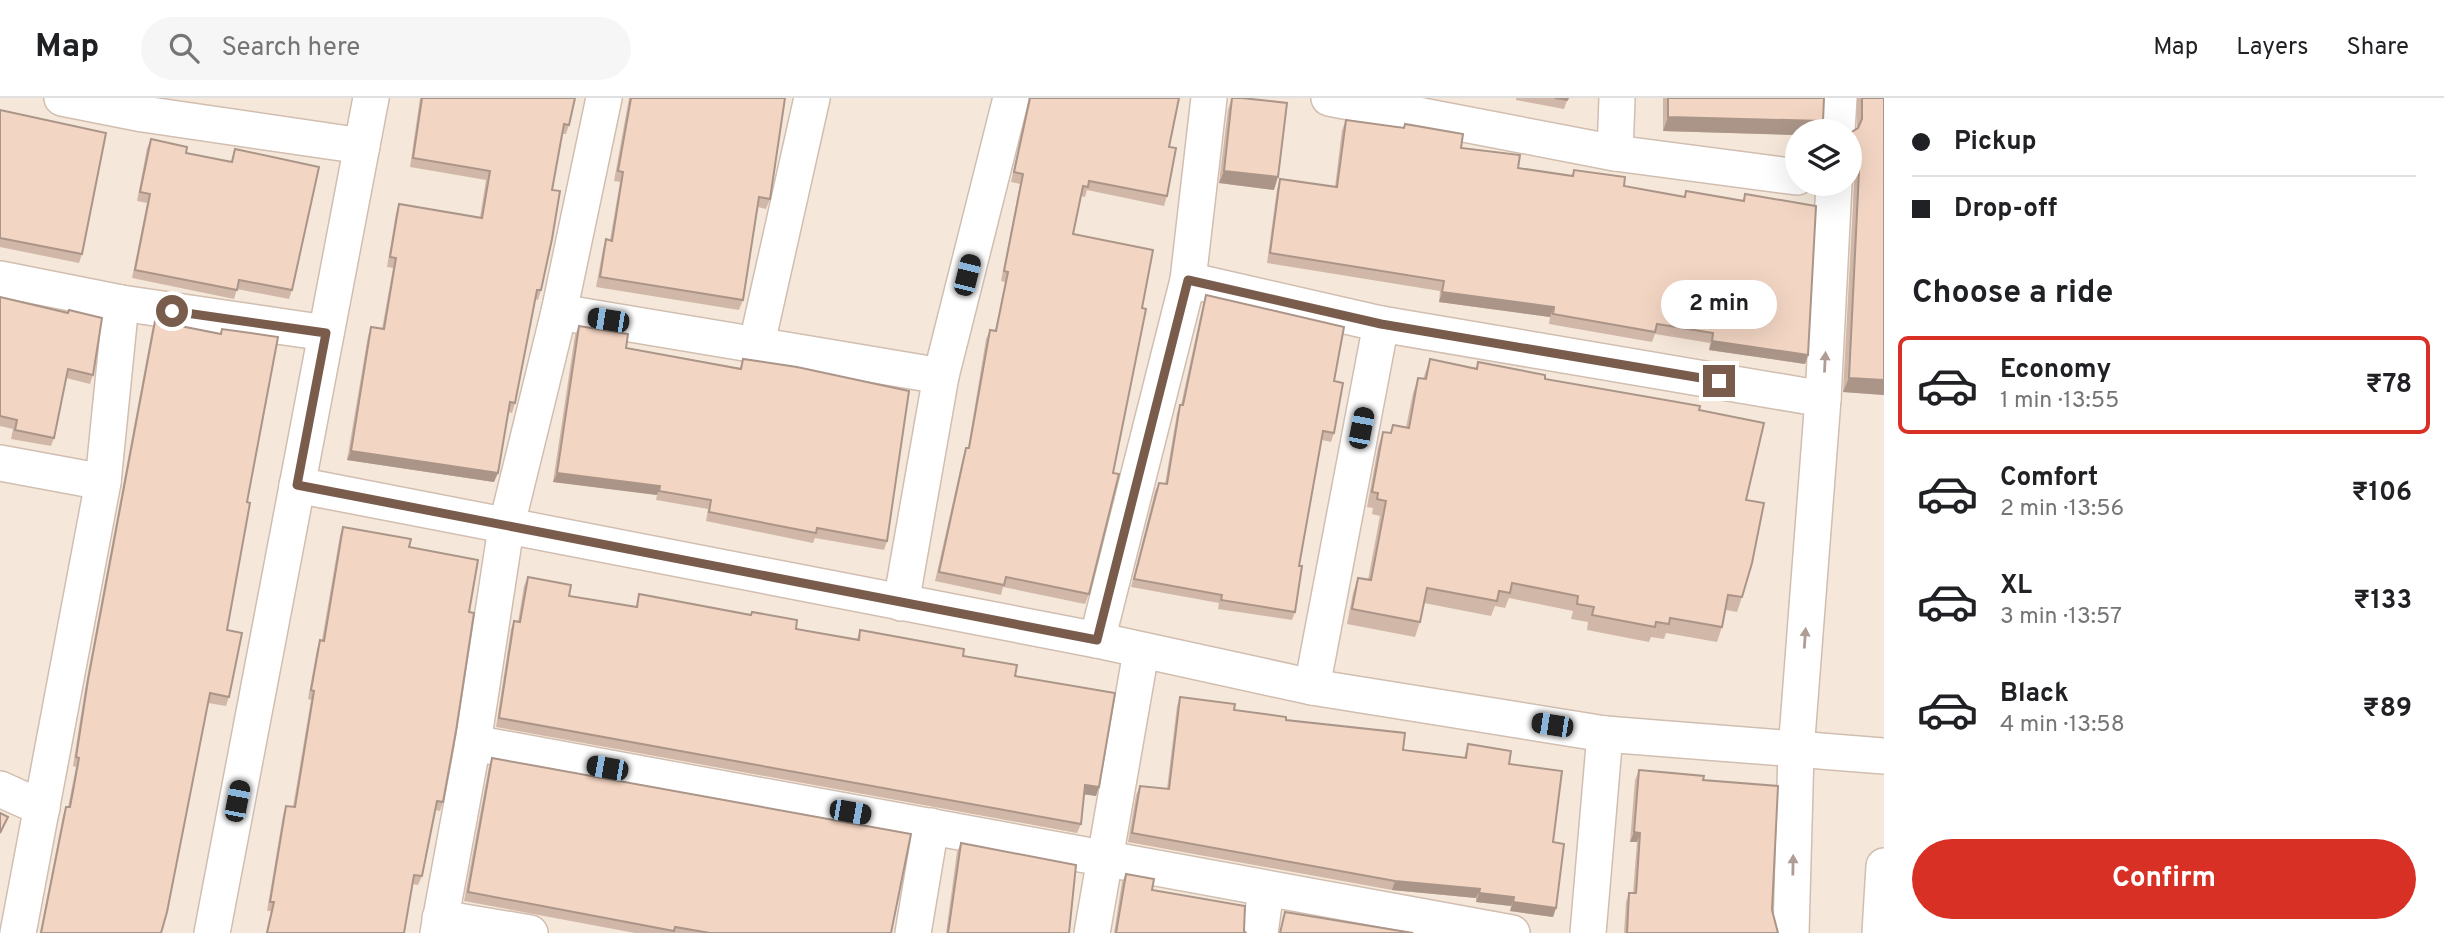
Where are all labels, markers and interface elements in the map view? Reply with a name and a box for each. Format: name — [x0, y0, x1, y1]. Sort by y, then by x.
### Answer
search box — [141, 17, 631, 80]
text: Map — [35, 27, 99, 69]
icon: search — [165, 29, 203, 67]
text: Search here — [221, 32, 360, 65]
text: Map — [2153, 33, 2198, 63]
text: Layers — [2236, 33, 2308, 63]
text: Share — [2346, 33, 2409, 63]
map controls — [1785, 119, 1862, 196]
button: layers — [1785, 119, 1862, 196]
text: Pickup — [1954, 126, 2037, 159]
text: Drop-off — [1954, 193, 2057, 226]
car — [952, 252, 983, 298]
text: Choose a ride — [1912, 274, 2113, 314]
callout: 2 min — [1661, 280, 1777, 328]
text: 2 min — [1689, 290, 1749, 319]
route start — [156, 295, 188, 327]
car — [586, 306, 631, 334]
one-way arrow — [1819, 351, 1830, 373]
icon: car — [1916, 354, 1979, 417]
text: Economy — [2000, 354, 2111, 387]
route end — [1703, 365, 1735, 397]
text: ₹78 — [2365, 369, 2412, 402]
text: 1 min · 13:55 — [2000, 387, 2119, 416]
car — [1347, 405, 1376, 451]
icon: car — [1916, 462, 1979, 525]
text: Comfort — [2000, 462, 2098, 495]
text: ₹106 — [2351, 477, 2412, 510]
text: 2 min · 13:56 — [2000, 495, 2124, 524]
icon: car — [1916, 570, 1979, 633]
text: XL — [2000, 570, 2032, 603]
text: ₹133 — [2353, 585, 2412, 618]
text: 3 min · 13:57 — [2000, 603, 2122, 632]
one-way arrow — [1800, 626, 1811, 648]
icon: car — [1916, 678, 1979, 741]
text: Black — [2000, 678, 2069, 711]
text: ₹89 — [2363, 693, 2412, 726]
car — [1530, 711, 1575, 739]
text: 4 min · 13:58 — [2000, 711, 2125, 740]
car — [585, 754, 630, 782]
car — [223, 778, 252, 824]
car — [828, 798, 873, 826]
button: Confirm — [1912, 839, 2416, 919]
one-way arrow — [1787, 854, 1799, 876]

